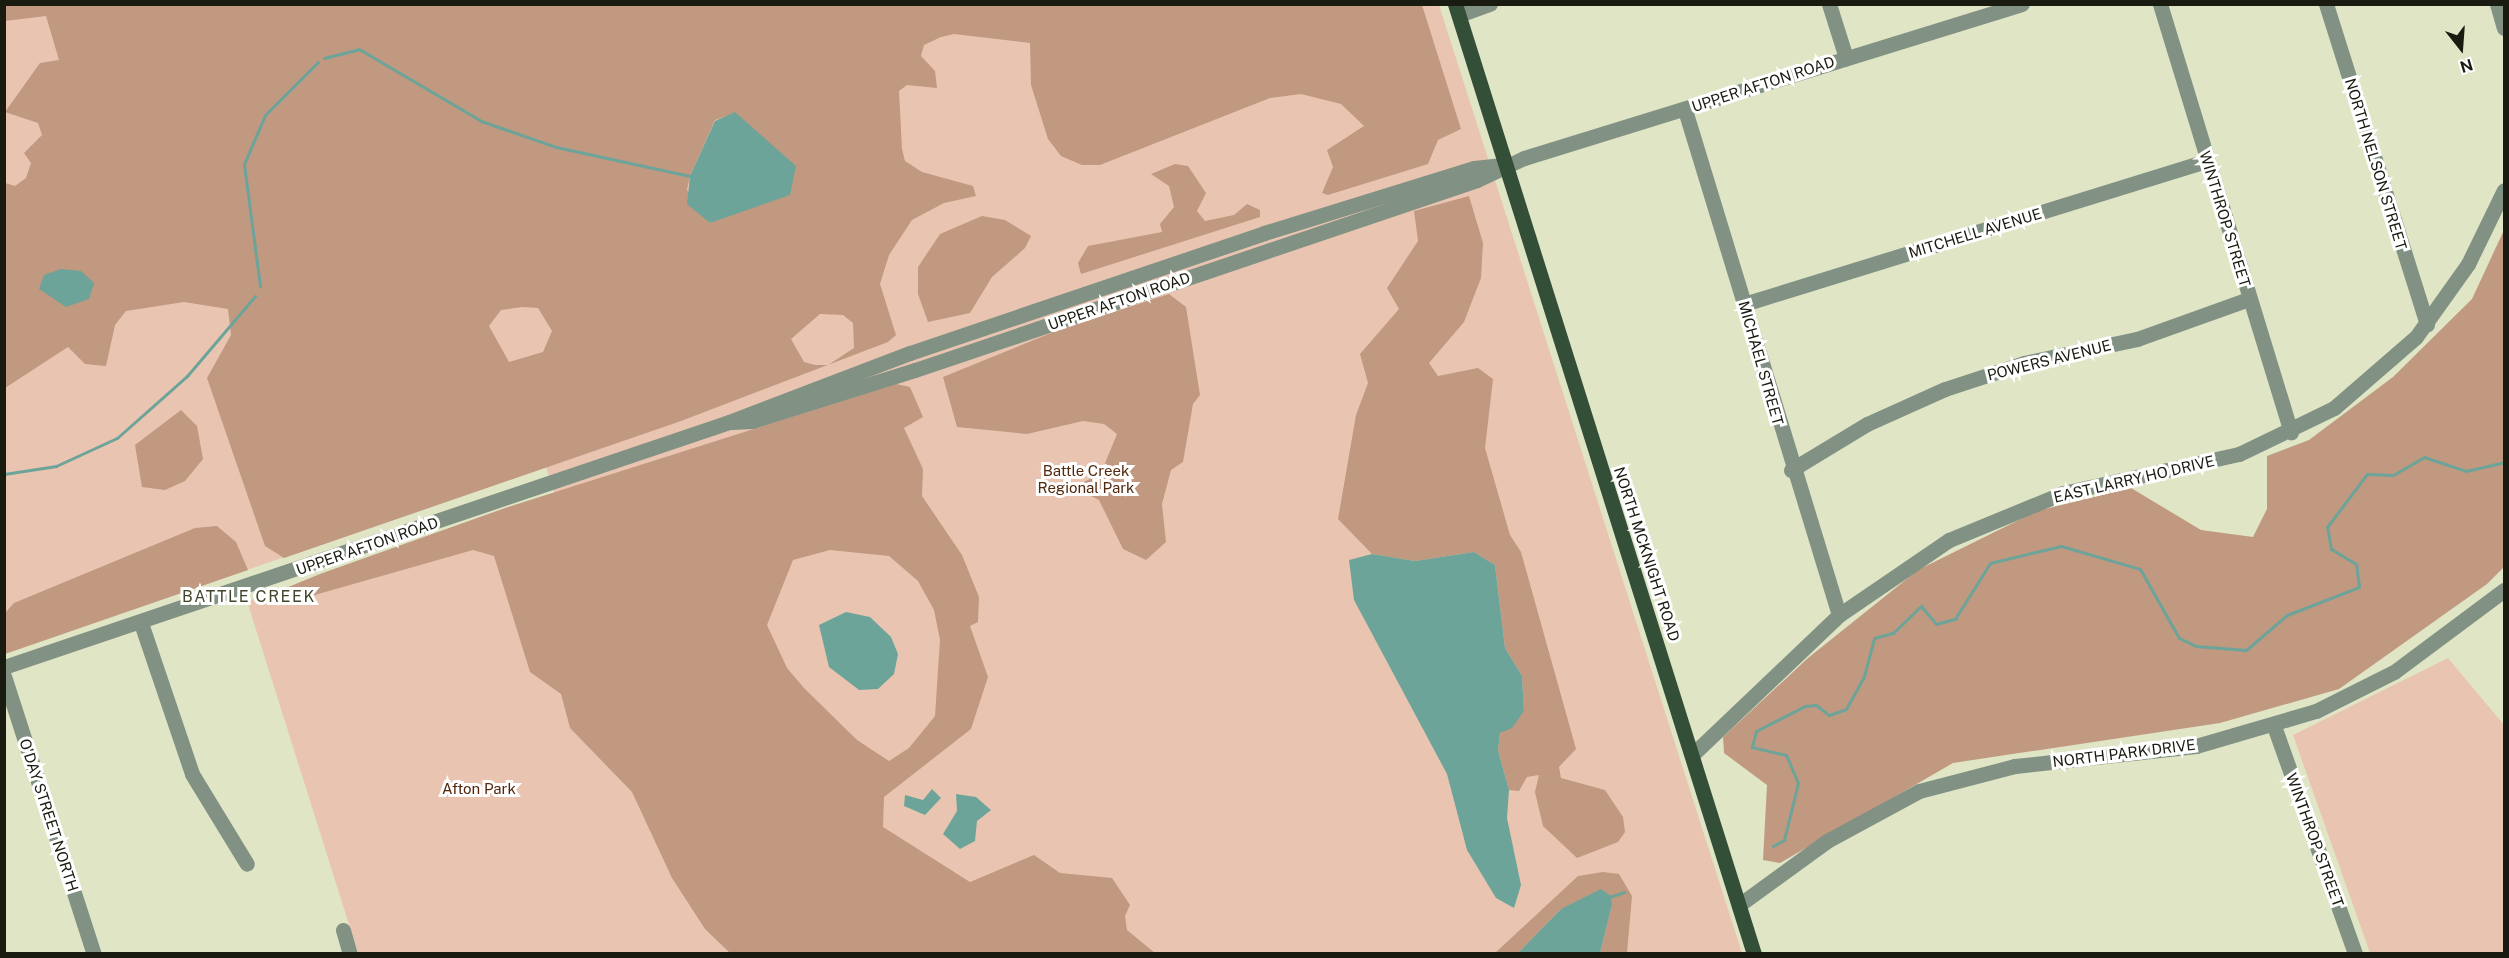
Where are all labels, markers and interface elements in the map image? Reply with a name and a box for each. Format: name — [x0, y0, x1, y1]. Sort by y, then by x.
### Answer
north arrow — [2431, 18, 2491, 78]
street label: UPPER AFTON ROAD — [1689, 52, 1837, 116]
text: N — [2458, 55, 2475, 77]
street label: NORTH NELSON STREET — [2341, 76, 2411, 252]
street label: WINTHROP STREET — [2196, 149, 2254, 289]
street label: MITCHELL AVENUE — [1906, 204, 2044, 262]
street label: UPPER AFTON ROAD — [1046, 268, 1192, 334]
street label: MICHAEL STREET — [1735, 299, 1787, 427]
street label: POWERS AVENUE — [1985, 336, 2113, 384]
street label: EAST LARRY HO DRIVE — [2052, 452, 2216, 506]
park label: Battle Creek Regional Park — [1038, 461, 1134, 496]
street label: NORTH MCKNIGHT ROAD — [1610, 465, 1684, 643]
street label: UPPER AFTON ROAD — [294, 513, 440, 579]
district label: BATTLE CREEK — [182, 587, 316, 607]
street label: NORTH PARK DRIVE — [2052, 735, 2196, 771]
street label: O'DAY STREET NORTH — [16, 736, 82, 894]
street label: WINTHROP STREET — [2282, 771, 2348, 909]
park label: Afton Park — [442, 780, 516, 798]

